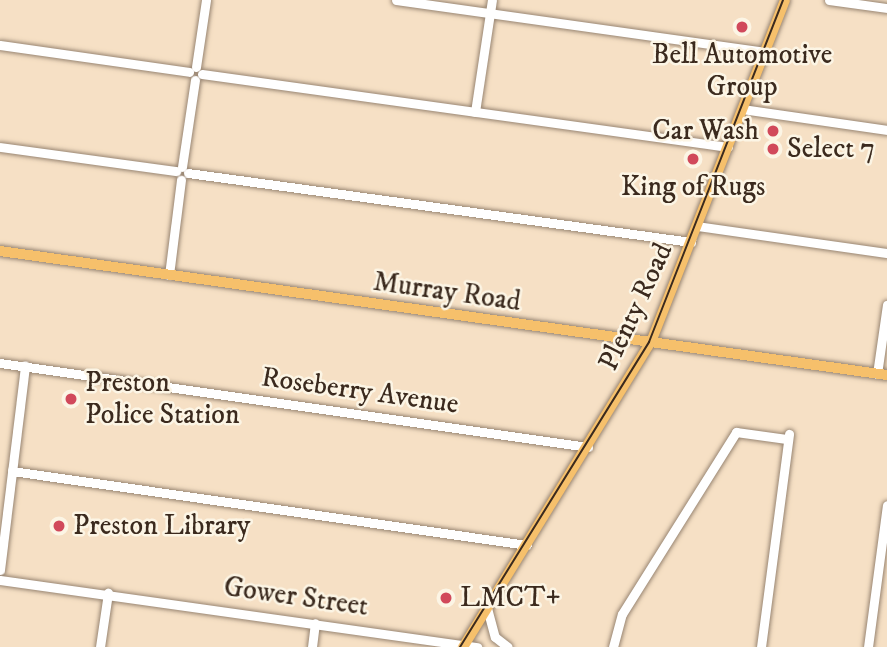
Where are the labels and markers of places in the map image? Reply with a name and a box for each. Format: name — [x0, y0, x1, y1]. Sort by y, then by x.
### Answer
marker: Bell Automotive Group — [734, 19, 750, 35]
place label: Bell Automotive Group — [652, 38, 832, 104]
place label: Car Wash — [652, 114, 759, 148]
marker: Car Wash — [765, 123, 781, 139]
place label: Select 7 — [787, 132, 875, 166]
marker: Select 7 — [765, 141, 781, 157]
marker: King of Rugs — [685, 151, 701, 167]
place label: King of Rugs — [621, 170, 765, 204]
place label: Preston Police Station — [85, 366, 240, 432]
marker: Preston Police Station — [63, 391, 79, 407]
place label: Preston Library — [73, 509, 250, 543]
marker: Preston Library — [51, 518, 67, 534]
place label: LMCT+ — [460, 581, 561, 615]
marker: LMCT+ — [438, 590, 454, 606]

